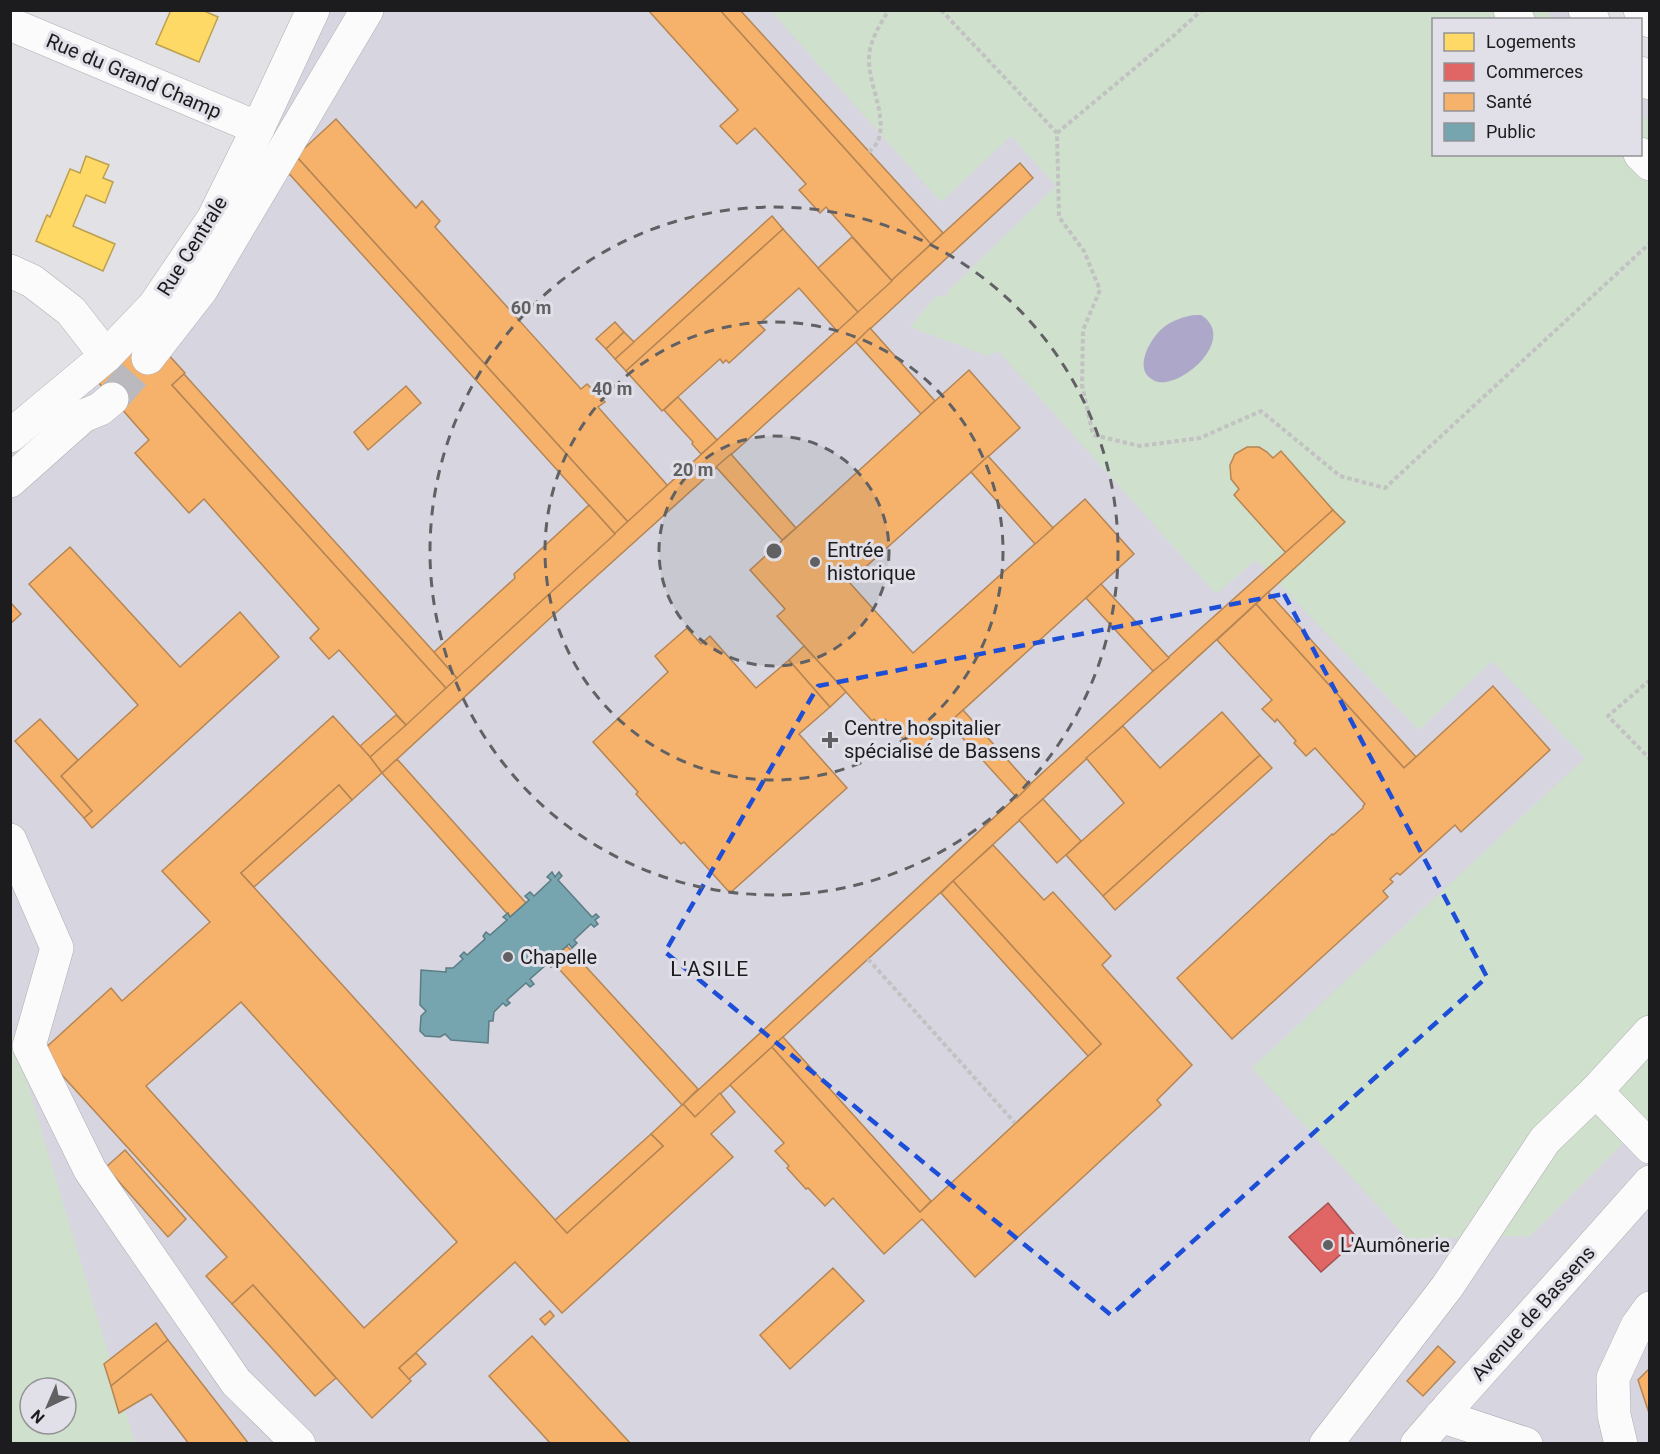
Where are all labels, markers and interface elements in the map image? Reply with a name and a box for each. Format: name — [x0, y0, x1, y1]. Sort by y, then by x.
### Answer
legend — [1432, 18, 1642, 156]
street label: Rue du Grand Champ — [43, 28, 225, 124]
text: Logements — [1486, 31, 1576, 52]
text: Commerces — [1486, 61, 1583, 82]
text: Santé — [1486, 91, 1532, 112]
text: Public — [1486, 121, 1536, 142]
street label: Rue Centrale — [152, 192, 232, 300]
text: 60 m — [511, 297, 551, 318]
text: 40 m — [592, 378, 632, 399]
text: 20 m — [673, 459, 713, 480]
place label: Entrée historique — [827, 538, 916, 585]
centre of rings — [764, 541, 784, 561]
marker: Entrée historique — [808, 555, 822, 569]
place label: Centre hospitalier spécialisé de Bassens — [844, 716, 1041, 763]
marker: Centre hospitalier spécialisé de Bassens — [821, 731, 839, 749]
place label: Chapelle — [520, 945, 597, 969]
marker: Chapelle — [501, 950, 515, 964]
district label: L'ASILE — [670, 957, 750, 981]
place label: L'Aumônerie — [1340, 1233, 1450, 1257]
marker: L'Aumônerie — [1321, 1238, 1335, 1252]
street label: Avenue de Bassens — [1466, 1241, 1600, 1385]
north arrow — [18, 1376, 78, 1436]
text: N — [27, 1406, 49, 1427]

